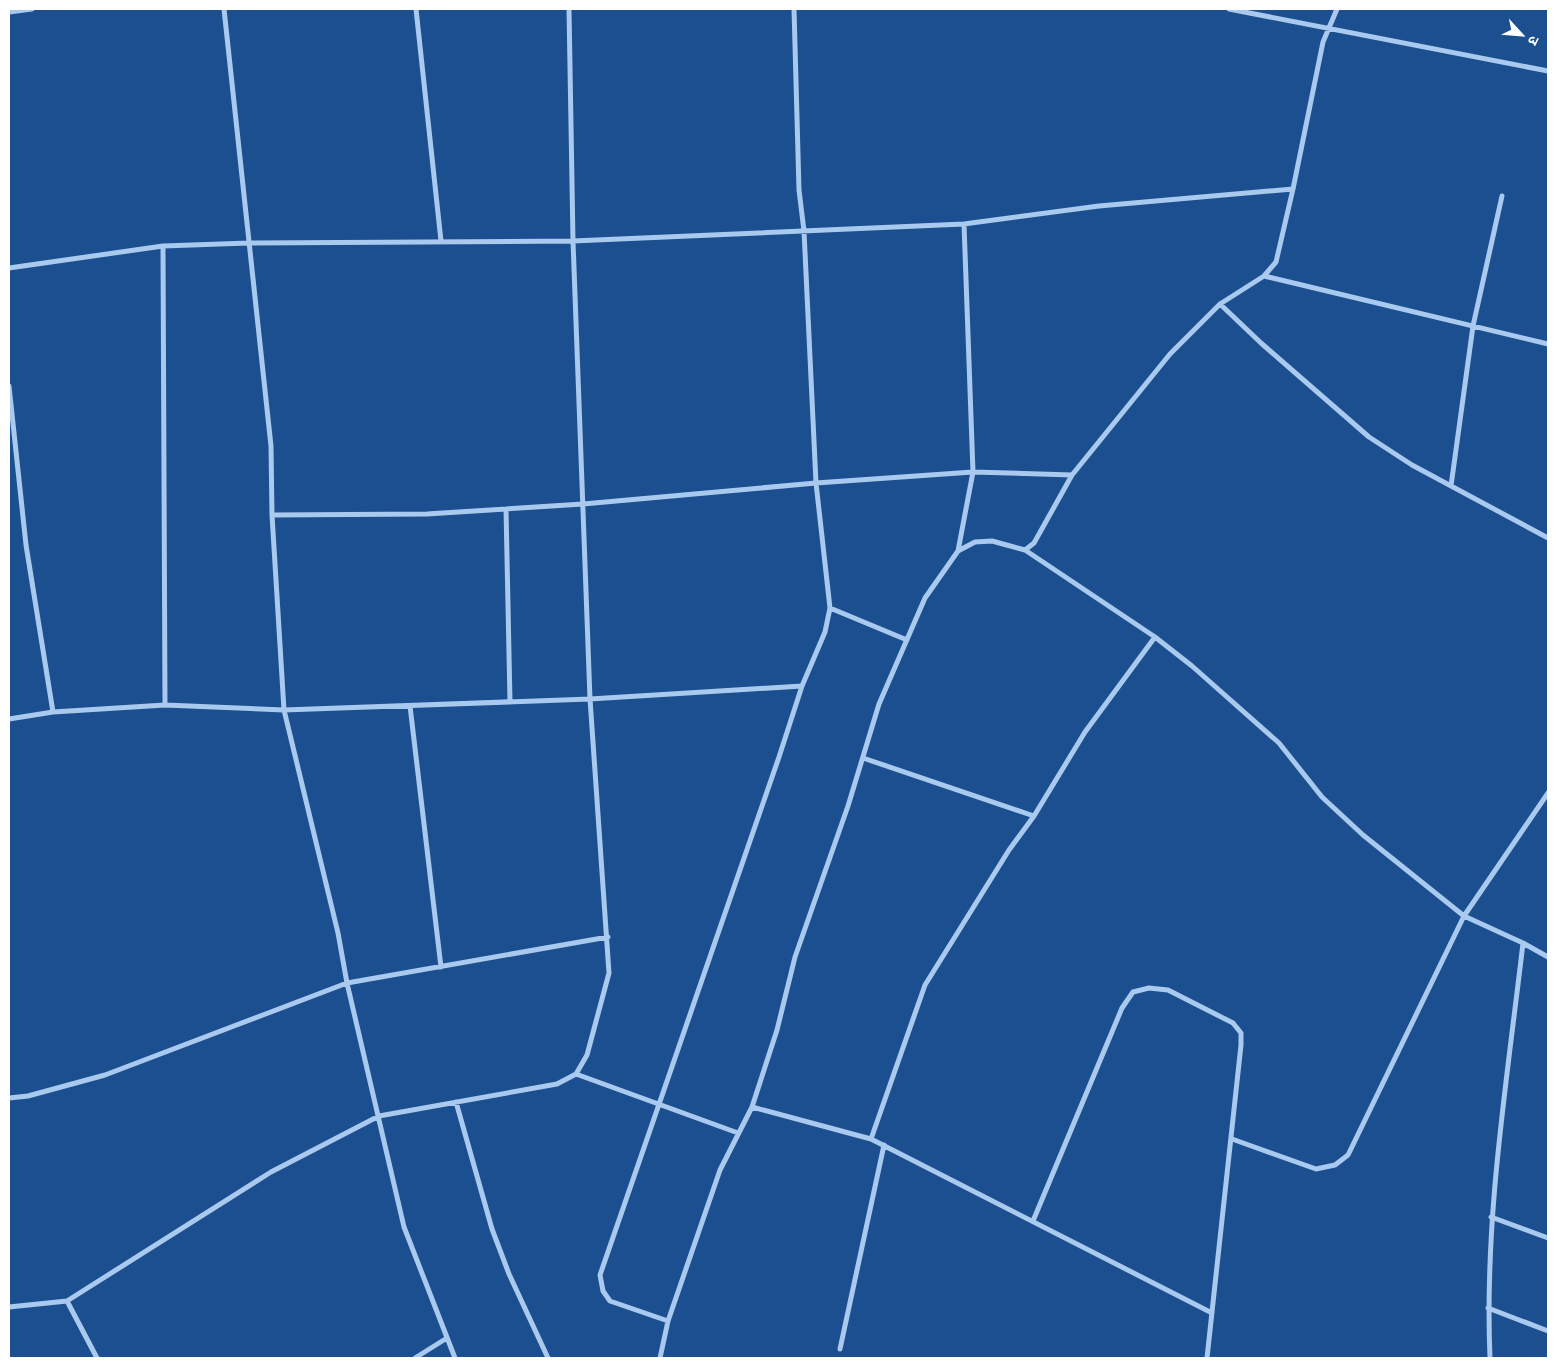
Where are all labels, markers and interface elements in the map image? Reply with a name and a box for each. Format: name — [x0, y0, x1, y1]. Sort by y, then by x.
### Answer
north arrow — [1497, 10, 1547, 60]
text: उ — [1523, 33, 1544, 49]

